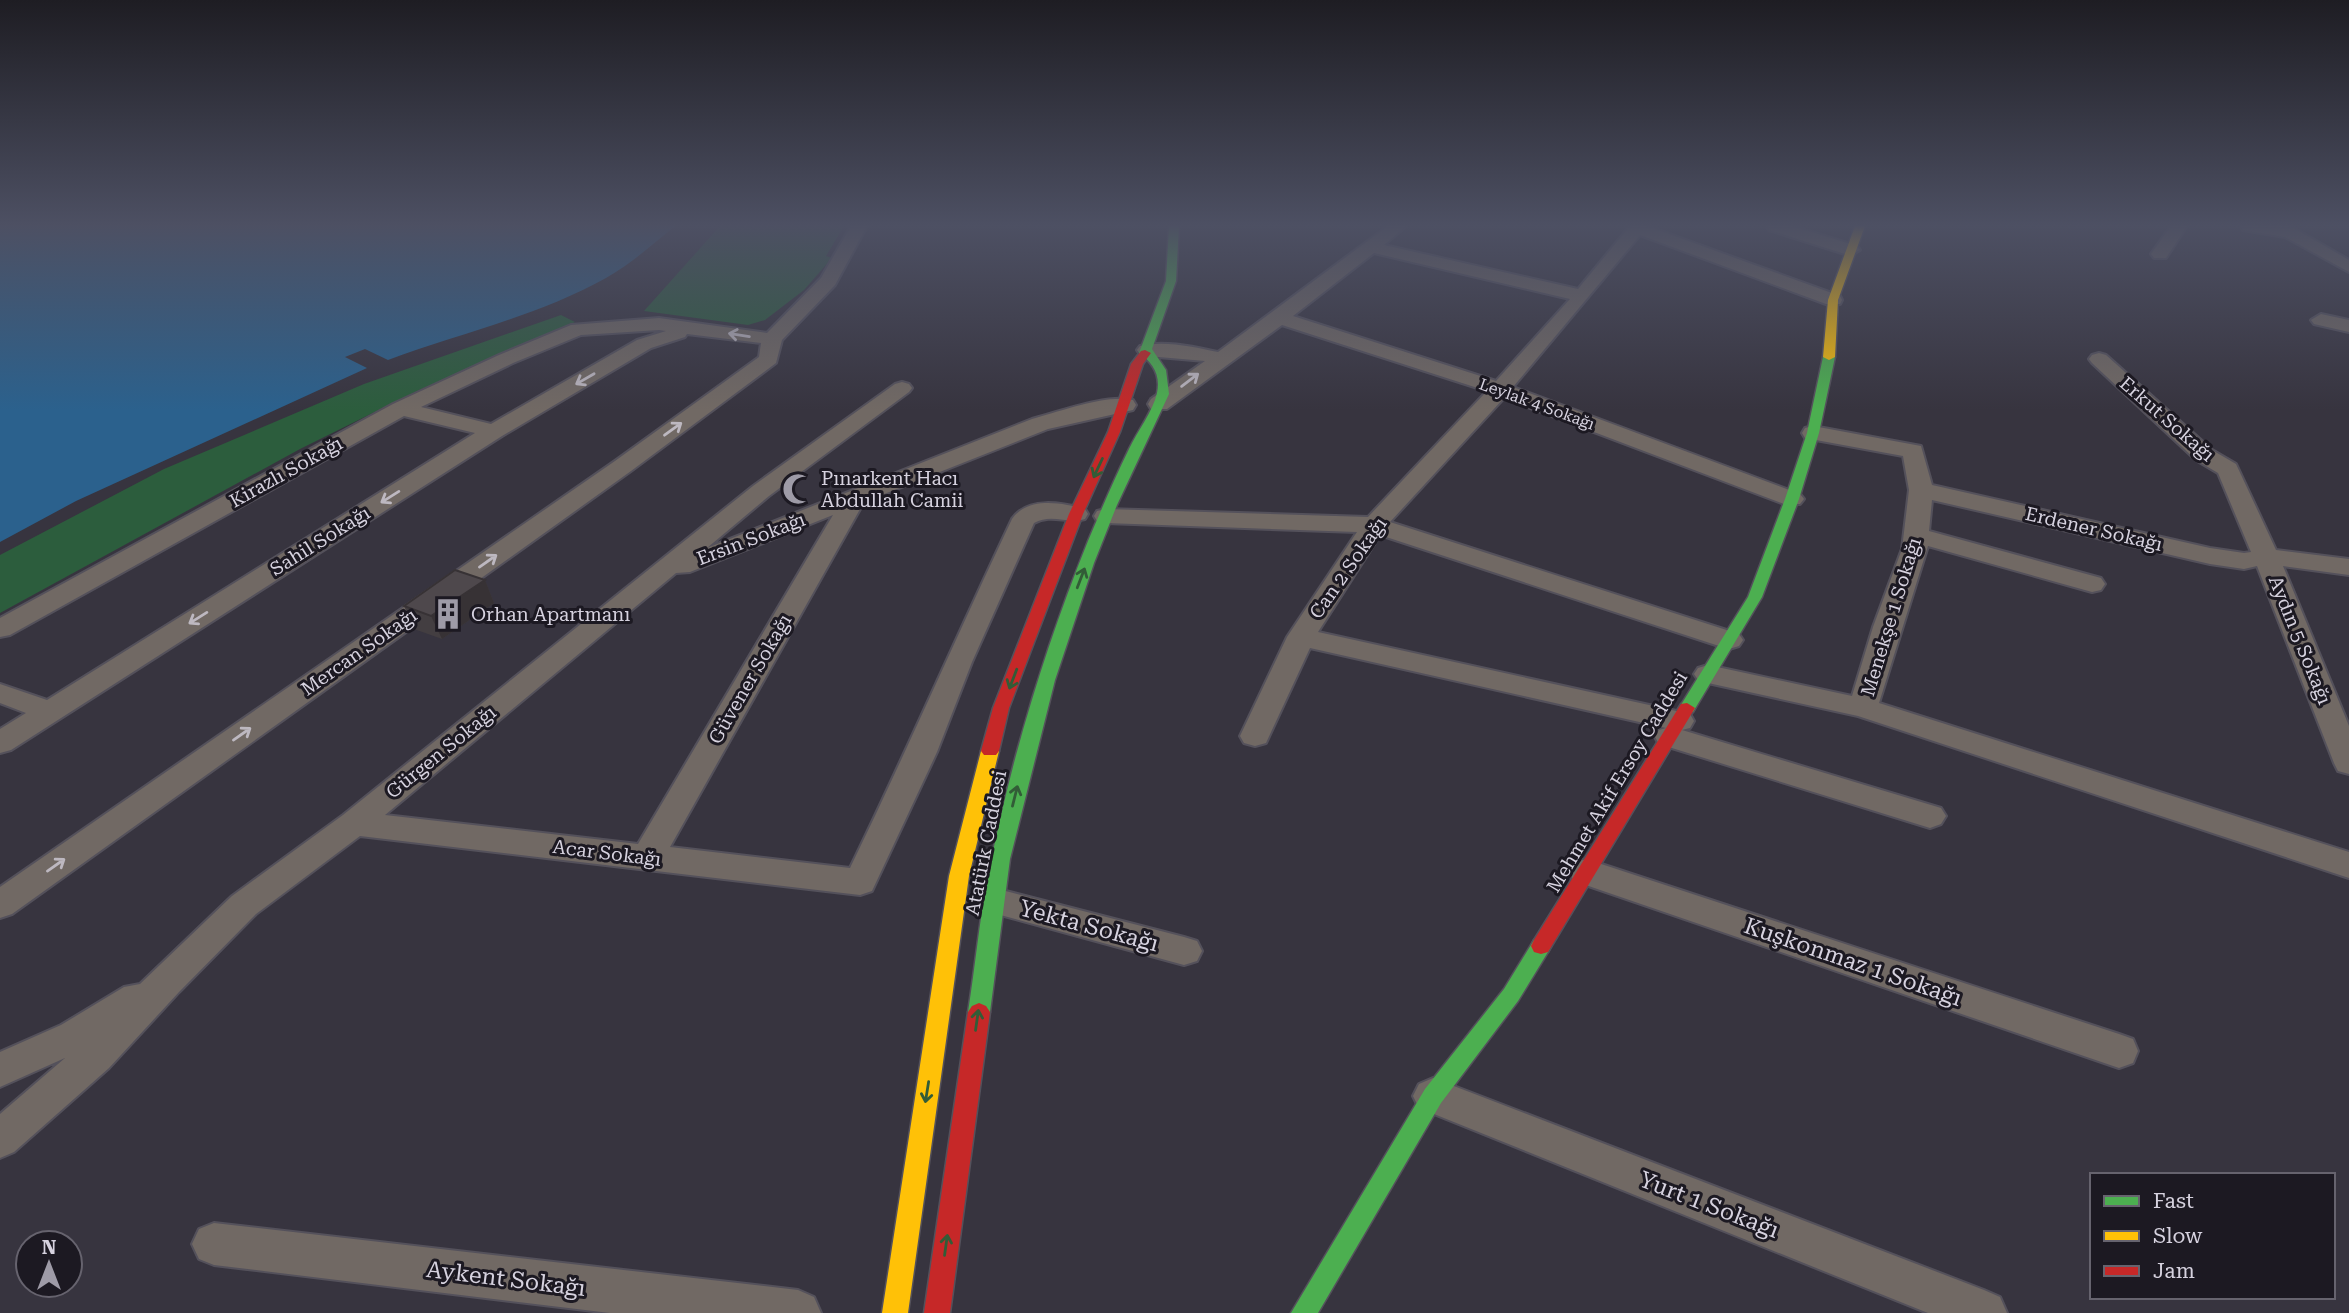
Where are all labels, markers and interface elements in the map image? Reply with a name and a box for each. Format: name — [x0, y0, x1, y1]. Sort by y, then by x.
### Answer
one-way arrow — [728, 328, 751, 341]
one-way arrow — [575, 372, 595, 386]
street label: Erkut Sokağı — [2115, 372, 2219, 466]
one-way arrow — [1180, 373, 1198, 388]
street label: Leylak 4 Sokağı — [1477, 374, 1597, 434]
one-way arrow — [663, 422, 682, 436]
street label: Kirazlı Sokağı — [225, 431, 347, 513]
one-way arrow — [1091, 457, 1104, 478]
place label: Pınarkent Hacı Abdullah Camii — [821, 467, 963, 512]
mosque icon: Pınarkent Hacı Abdullah Camii — [781, 472, 815, 506]
one-way arrow — [381, 489, 400, 504]
street label: Sahil Sokağı — [266, 501, 374, 581]
street label: Erdener Sokağı — [2023, 502, 2165, 556]
street label: Ersin Sokağı — [693, 508, 809, 570]
street label: Can 2 Sokağı — [1305, 513, 1391, 623]
street label: Menekşe 1 Sokağı — [1856, 535, 1926, 699]
one-way arrow — [478, 554, 497, 568]
one-way arrow — [1076, 568, 1088, 590]
street label: Aydın 5 Sokağı — [2264, 572, 2336, 708]
building icon: Orhan Apartmanı — [431, 597, 465, 631]
street label: Mercan Sokağı — [297, 603, 421, 701]
place label: Orhan Apartmanı — [471, 603, 630, 626]
street label: Güvener Sokağı — [704, 610, 796, 748]
one-way arrow — [188, 611, 208, 625]
one-way arrow — [1005, 667, 1018, 689]
street label: Mehmet Akif Ersoy Caddesi — [1542, 667, 1692, 897]
street label: Gürgen Sokağı — [381, 701, 501, 803]
one-way arrow — [232, 727, 251, 741]
street label: Atatürk Caddesi — [961, 768, 1011, 918]
one-way arrow — [1009, 785, 1022, 808]
street label: Acar Sokağı — [551, 835, 663, 871]
one-way arrow — [46, 858, 65, 872]
street label: Yekta Sokağı — [1016, 894, 1162, 958]
street label: Kuşkonmaz 1 Sokağı — [1741, 912, 1965, 1012]
one-way arrow — [971, 1009, 984, 1032]
one-way arrow — [920, 1080, 933, 1103]
street label: Yurt 1 Sokağı — [1635, 1166, 1783, 1244]
legend — [2090, 1173, 2335, 1299]
text: Fast — [2153, 1189, 2194, 1213]
text: Slow — [2153, 1224, 2203, 1248]
north arrow — [14, 1229, 84, 1299]
one-way arrow — [940, 1235, 953, 1257]
text: N — [42, 1236, 57, 1259]
street label: Aykent Sokağı — [425, 1256, 587, 1302]
text: Jam — [2153, 1259, 2195, 1283]

